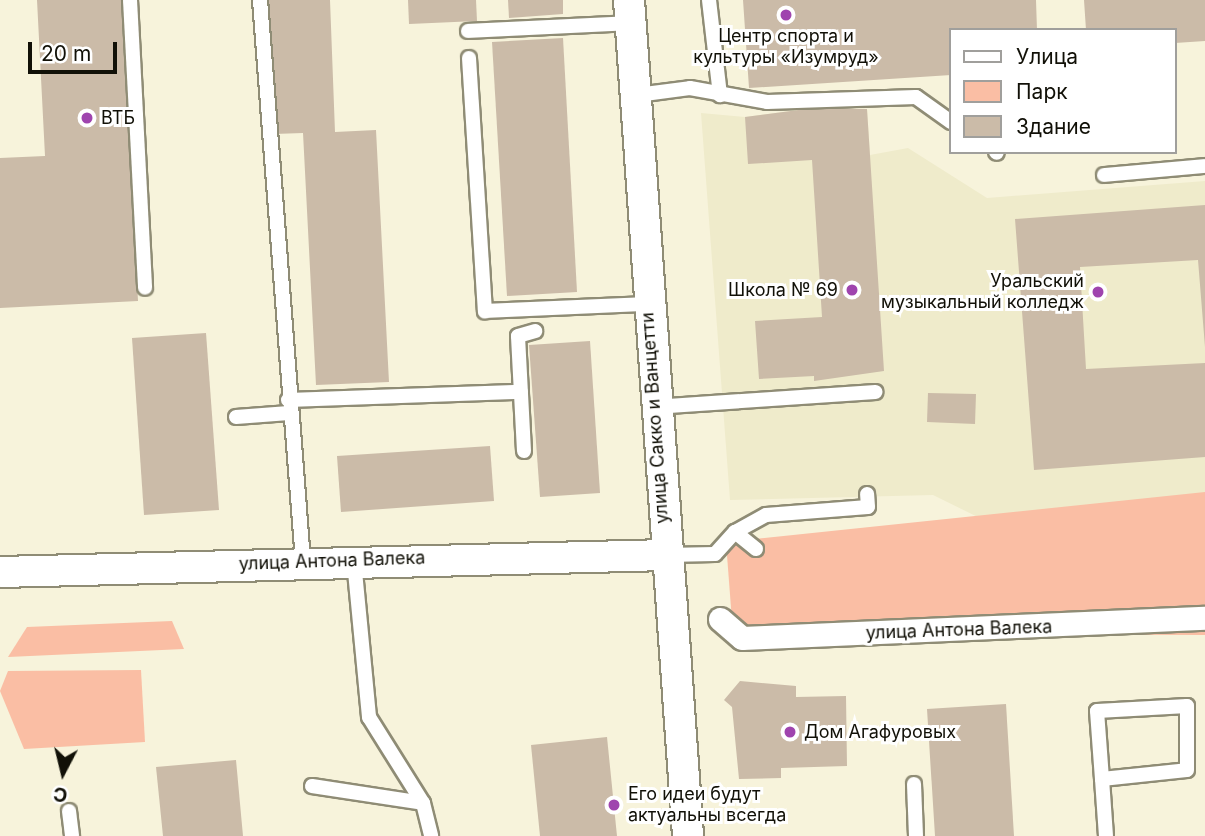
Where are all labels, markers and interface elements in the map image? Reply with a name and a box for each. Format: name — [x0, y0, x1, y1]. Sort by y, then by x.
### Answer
marker: Центр спорта и культуры «Изумруд» — [778, 7, 794, 23]
place label: Центр спорта и культуры «Изумруд» — [693, 26, 879, 68]
scale bar — [32, 28, 121, 72]
legend — [950, 28, 1177, 154]
text: 20 m — [41, 41, 91, 66]
text: Улица — [1016, 44, 1078, 69]
text: Парк — [1016, 79, 1068, 104]
place label: ВТБ — [101, 107, 135, 129]
marker: ВТБ — [79, 110, 95, 126]
text: Здание — [1016, 114, 1091, 139]
place label: Уральский музыкальный колледж — [881, 271, 1084, 314]
place label: Школа № 69 — [728, 279, 838, 301]
marker: Школа № 69 — [844, 282, 860, 298]
marker: Уральский музыкальный колледж — [1090, 284, 1106, 300]
street label: улица Сакко и Ванцетти — [637, 312, 673, 524]
street label: улица Антона Валека — [238, 547, 426, 575]
street label: улица Антона Валека — [865, 616, 1053, 644]
place label: Дом Агафуровых — [804, 721, 956, 743]
marker: Дом Агафуровых — [782, 724, 798, 740]
north arrow — [28, 738, 98, 808]
text: С — [52, 782, 69, 807]
place label: Его идеи будут актуальны всегда — [628, 784, 786, 826]
marker: Его идеи будут актуальны всегда — [606, 797, 622, 813]

